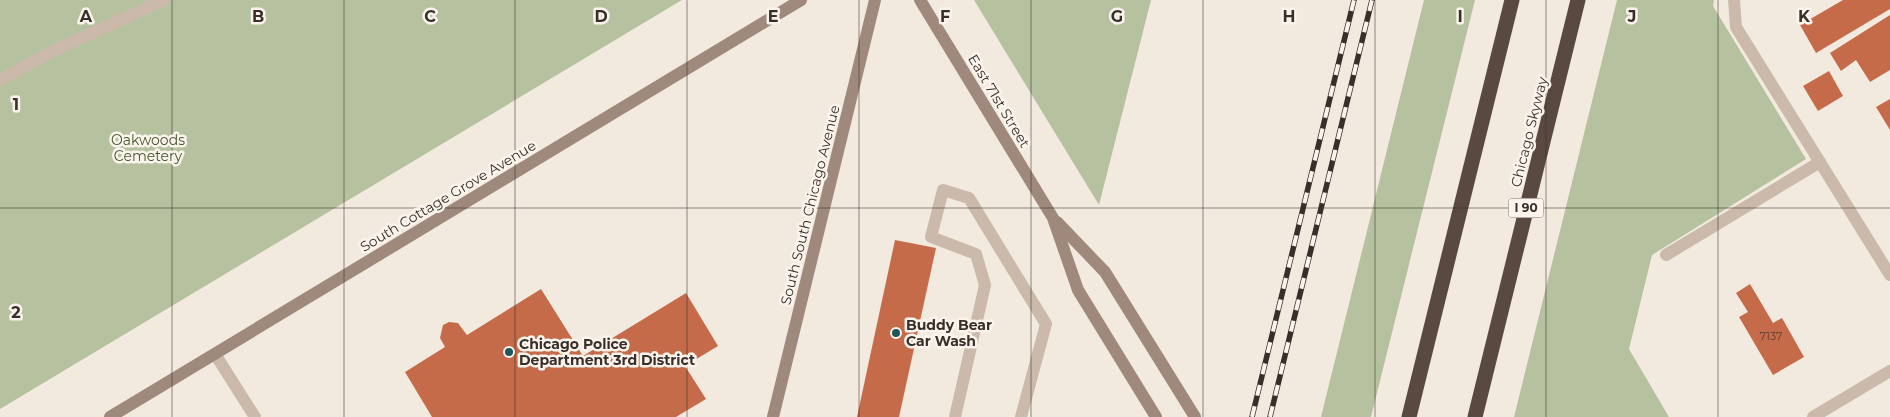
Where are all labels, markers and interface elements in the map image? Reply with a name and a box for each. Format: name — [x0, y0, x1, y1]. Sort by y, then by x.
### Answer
text: A — [79, 7, 93, 26]
text: B — [252, 7, 264, 26]
text: C — [424, 7, 436, 26]
text: D — [594, 7, 608, 26]
text: E — [768, 7, 778, 26]
text: F — [940, 7, 950, 26]
text: G — [1111, 7, 1123, 26]
text: H — [1283, 7, 1295, 26]
text: I — [1457, 7, 1463, 26]
text: J — [1627, 7, 1636, 26]
text: K — [1798, 7, 1811, 26]
street label: East 71st Street — [964, 51, 1034, 151]
street label: Chicago Skyway — [1507, 75, 1552, 189]
text: 1 — [13, 95, 19, 114]
street label: South South Chicago Avenue — [776, 103, 844, 307]
park label: Oakwoods Cemetery — [111, 131, 185, 165]
street label: South Cottage Grove Avenue — [357, 136, 539, 256]
road number: I 90 — [1508, 198, 1544, 218]
text: 2 — [11, 303, 21, 322]
place label: Buddy Bear Car Wash — [906, 316, 992, 350]
marker: Buddy Bear Car Wash — [890, 327, 902, 339]
house number: 7137 — [1759, 329, 1783, 343]
place label: Chicago Police Department 3rd District — [519, 335, 695, 369]
marker: Chicago Police Department 3rd District — [503, 346, 515, 358]

